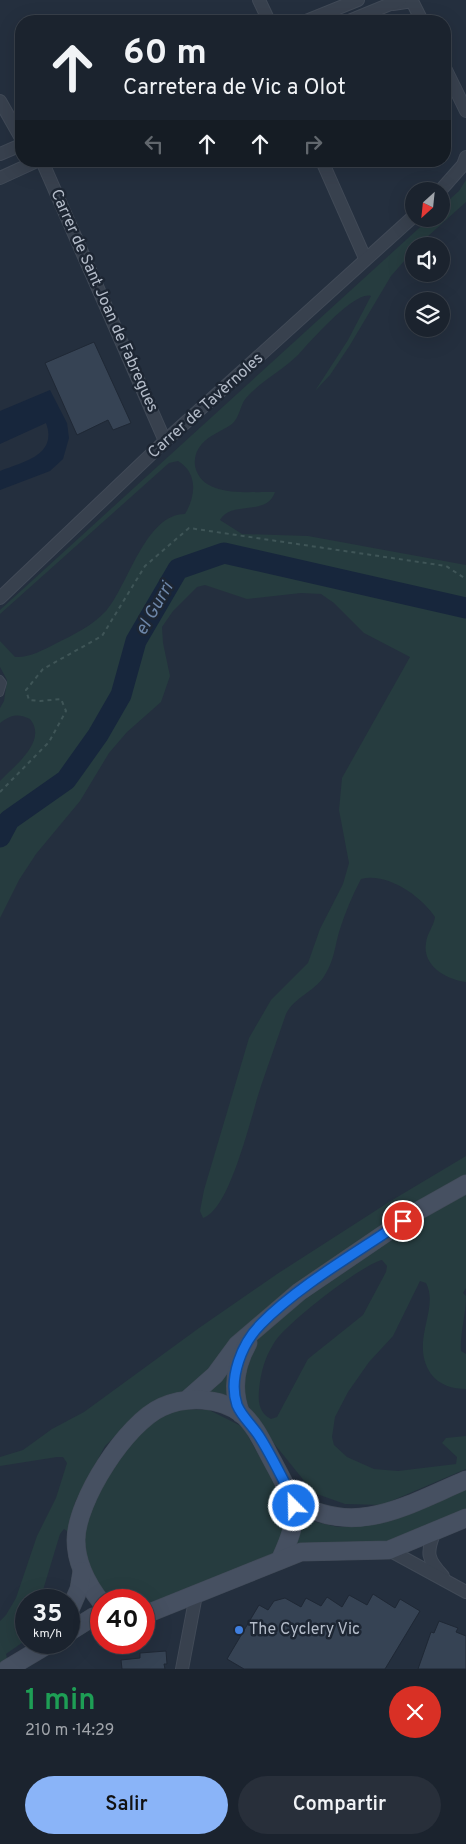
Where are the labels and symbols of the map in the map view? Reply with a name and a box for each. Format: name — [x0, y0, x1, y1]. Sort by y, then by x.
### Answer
north arrow — [405, 182, 450, 228]
street label: Carrer de Sant Joan de Fabregues — [46, 186, 162, 416]
street label: Carrer de Tavèrnoles — [144, 349, 268, 463]
water label: el Gurri — [131, 577, 180, 640]
pin — [382, 1200, 424, 1242]
position arrow — [267, 1479, 319, 1531]
speed limit sign: 40 — [90, 1589, 155, 1654]
place label: The Cyclery Vic — [249, 1620, 360, 1640]
marker: The Cyclery Vic — [233, 1624, 245, 1636]

